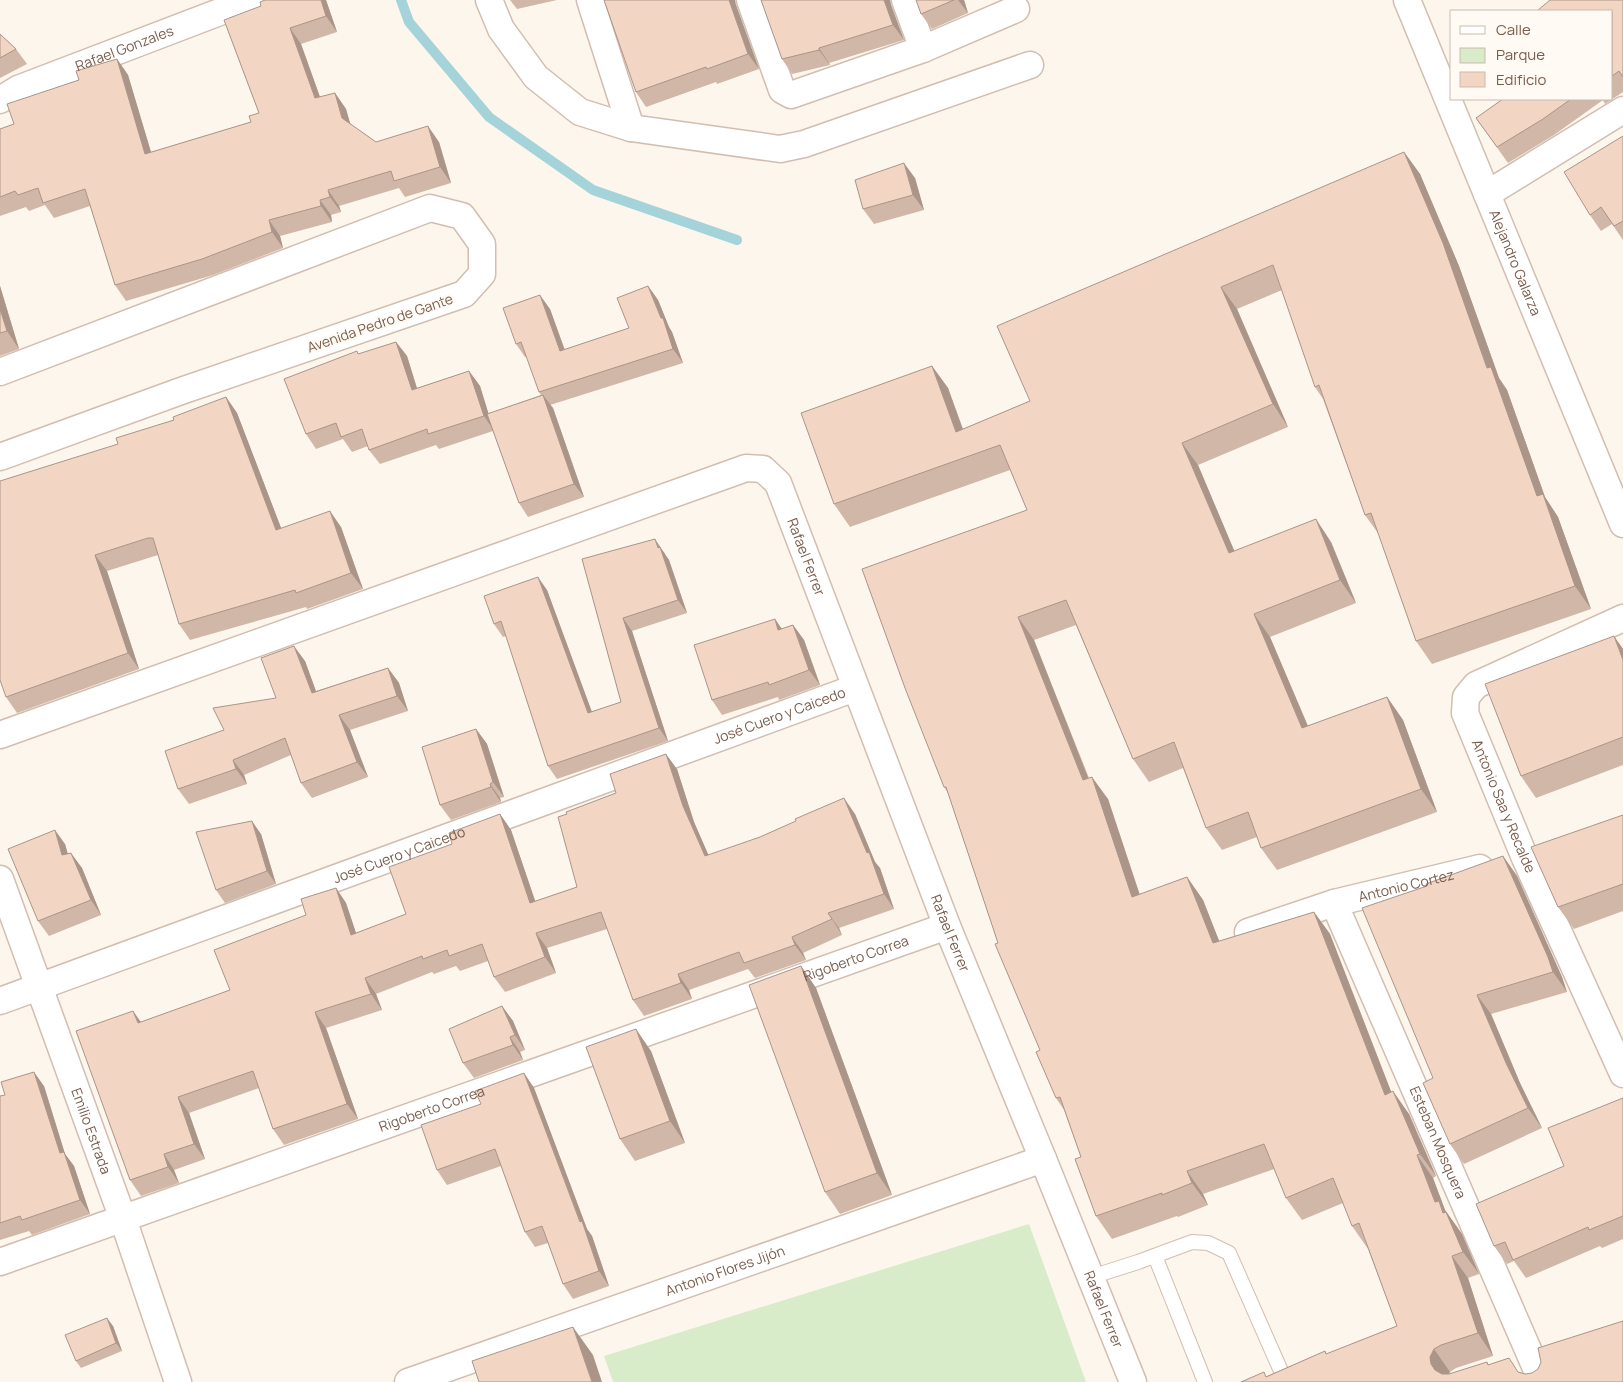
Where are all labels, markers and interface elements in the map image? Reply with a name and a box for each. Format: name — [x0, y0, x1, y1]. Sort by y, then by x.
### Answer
legend — [1450, 10, 1613, 100]
text: Calle — [1496, 19, 1531, 40]
street label: Rafael Gonzales — [72, 21, 176, 75]
text: Parque — [1496, 44, 1545, 65]
text: Edificio — [1496, 69, 1547, 90]
street label: Alejandro Galarza — [1485, 207, 1546, 318]
street label: Avenida Pedro de Gante — [304, 289, 455, 356]
street label: Rafael Ferrer — [783, 515, 830, 598]
street label: José Cuero y Caicedo — [711, 682, 848, 748]
street label: Antonio Saa y Recalde — [1468, 736, 1540, 876]
street label: José Cuero y Caicedo — [330, 822, 468, 887]
street label: Antonio Cortez — [1356, 865, 1456, 906]
street label: Rafael Ferrer — [927, 892, 975, 975]
street label: Rigoberto Correa — [800, 930, 911, 985]
street label: Rigoberto Correa — [376, 1081, 487, 1136]
street label: Esteban Mosquera — [1406, 1083, 1471, 1201]
street label: Emilio Estrada — [67, 1085, 116, 1177]
street label: Antonio Flores Jijón — [663, 1240, 787, 1300]
street label: Rafael Ferrer — [1080, 1268, 1128, 1350]

